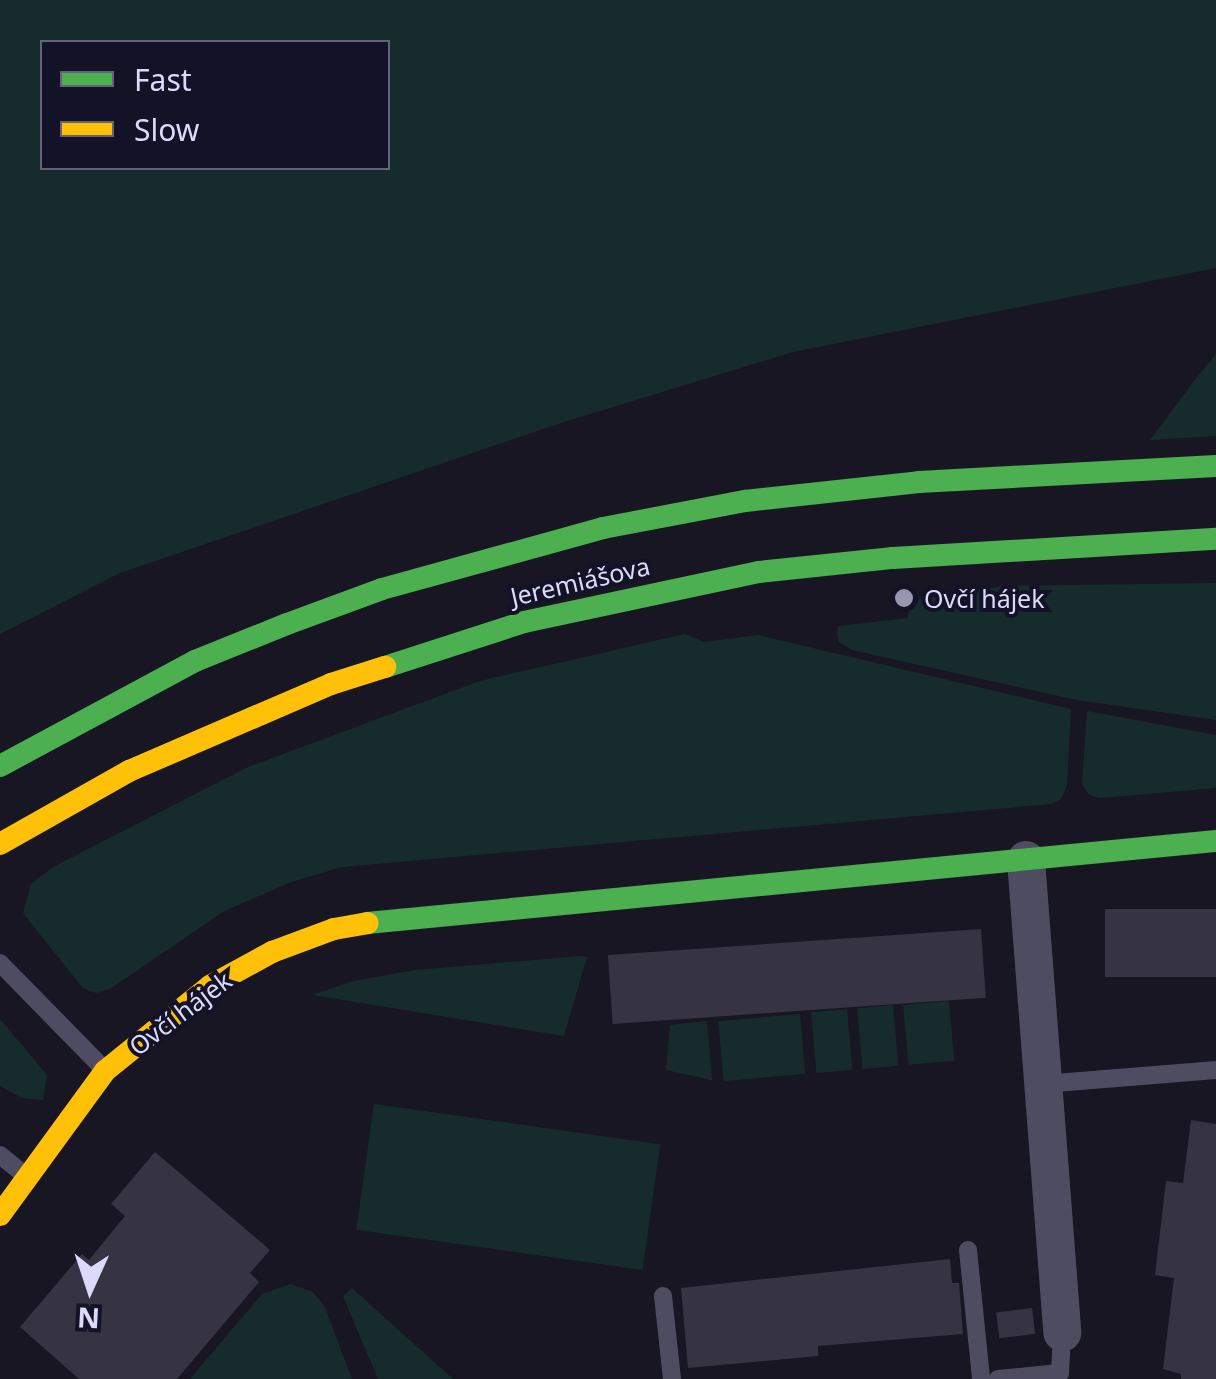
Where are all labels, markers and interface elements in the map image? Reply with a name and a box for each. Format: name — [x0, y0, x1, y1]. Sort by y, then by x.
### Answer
legend — [40, 40, 390, 170]
text: Fast — [134, 59, 192, 100]
text: Slow — [134, 109, 199, 150]
street label: Jeremiášova — [507, 550, 653, 612]
place label: Ovčí hájek — [924, 583, 1045, 613]
marker: Ovčí hájek — [893, 587, 915, 609]
street label: Ovčí hájek — [123, 965, 237, 1061]
north arrow — [40, 1239, 140, 1339]
text: N — [76, 1299, 101, 1339]

